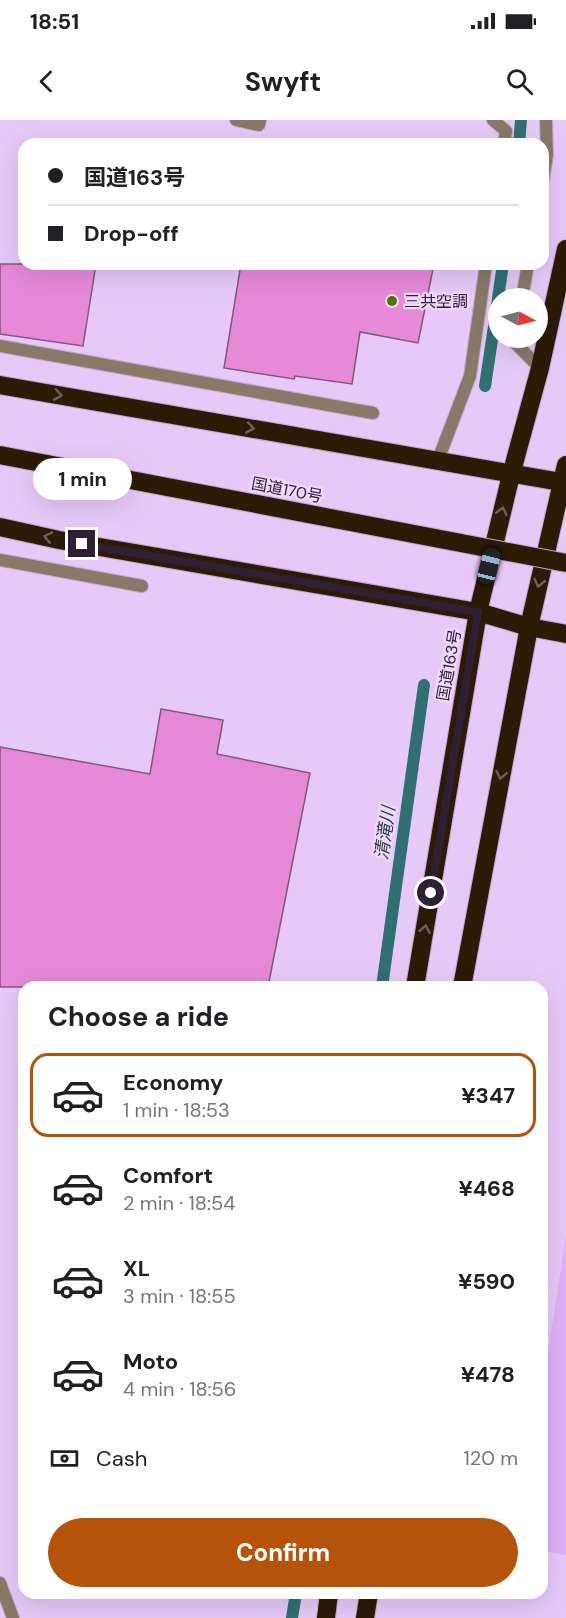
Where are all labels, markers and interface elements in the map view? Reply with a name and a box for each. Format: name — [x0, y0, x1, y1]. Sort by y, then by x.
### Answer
text: 18:51 — [30, 7, 79, 36]
text: Swyft — [245, 64, 321, 99]
icon: back — [30, 65, 63, 98]
icon: search — [503, 65, 536, 98]
text: 国道163号 — [84, 163, 185, 192]
text: Drop-off — [84, 219, 179, 248]
north arrow — [488, 288, 548, 348]
map controls — [488, 288, 548, 348]
place label: 三共空調 — [404, 291, 468, 312]
marker: 三共空調 — [385, 294, 399, 308]
one-way arrow — [52, 388, 62, 401]
one-way arrow — [244, 421, 254, 434]
callout: 1 min — [32, 457, 132, 499]
text: 1 min — [58, 466, 107, 492]
street label: 国道170号 — [250, 473, 324, 507]
one-way arrow — [495, 506, 508, 516]
route end — [68, 530, 95, 557]
one-way arrow — [43, 531, 53, 544]
car — [476, 546, 502, 586]
one-way arrow — [533, 578, 546, 588]
street label: 国道163号 — [432, 627, 466, 703]
one-way arrow — [495, 769, 508, 779]
water label: 清滝川 — [369, 803, 401, 861]
route start — [417, 879, 444, 906]
one-way arrow — [418, 925, 431, 935]
text: Choose a ride — [48, 999, 229, 1034]
icon: car — [51, 1068, 105, 1122]
text: Economy — [123, 1068, 223, 1097]
text: ¥347 — [461, 1081, 515, 1110]
text: 1 min · 18:53 — [123, 1097, 230, 1123]
icon: car — [51, 1161, 105, 1215]
text: Comfort — [123, 1161, 213, 1190]
text: ¥468 — [459, 1174, 515, 1203]
text: 2 min · 18:54 — [123, 1190, 235, 1216]
icon: car — [51, 1254, 105, 1308]
text: XL — [123, 1254, 150, 1283]
text: ¥590 — [458, 1267, 515, 1296]
text: 3 min · 18:55 — [123, 1283, 236, 1309]
icon: car — [51, 1347, 105, 1401]
text: Moto — [123, 1347, 178, 1376]
text: ¥478 — [461, 1360, 515, 1389]
text: 4 min · 18:56 — [123, 1376, 236, 1402]
icon: cash — [48, 1442, 81, 1475]
text: Cash — [96, 1444, 147, 1473]
text: 120 m — [464, 1445, 518, 1471]
button: Confirm — [48, 1518, 518, 1587]

